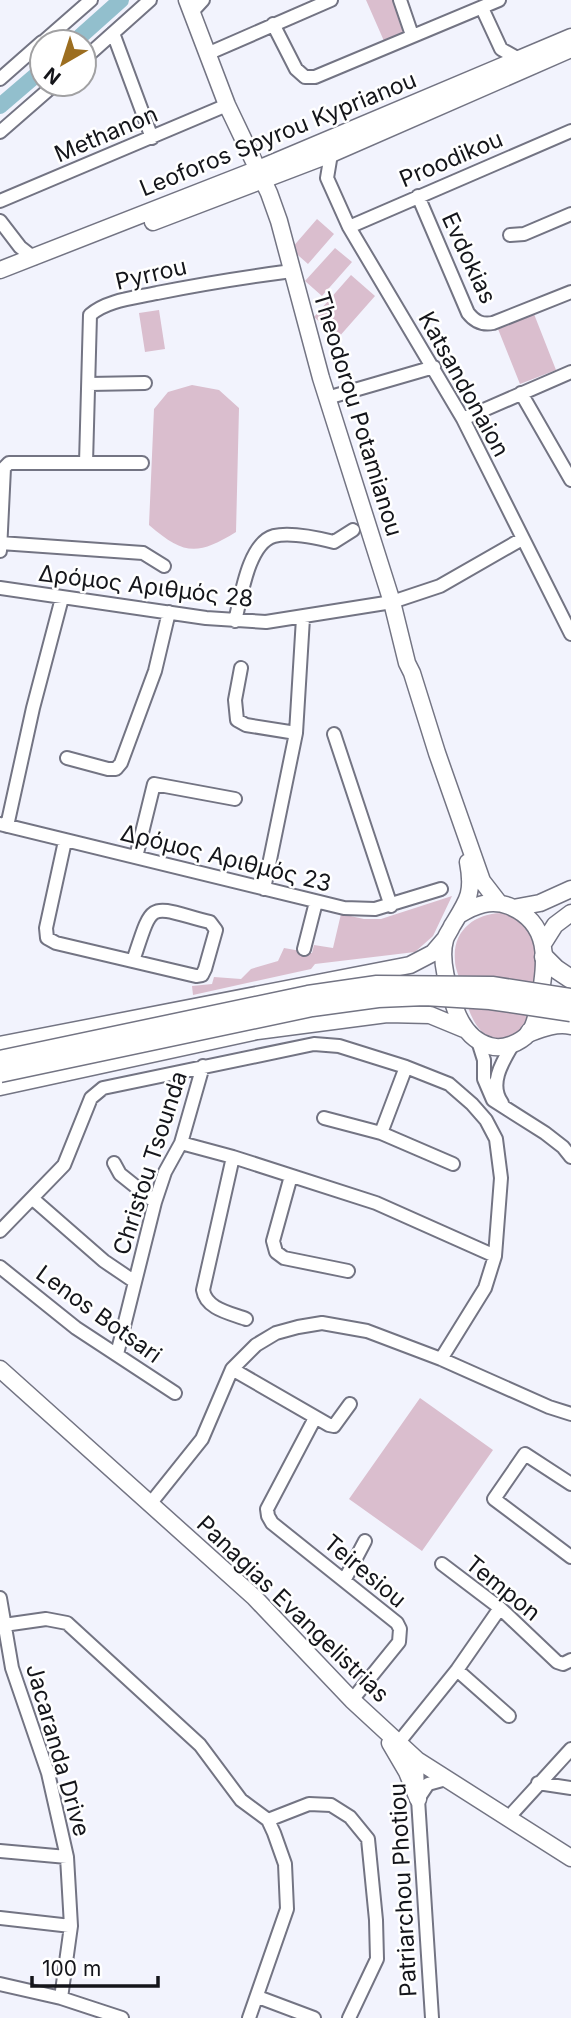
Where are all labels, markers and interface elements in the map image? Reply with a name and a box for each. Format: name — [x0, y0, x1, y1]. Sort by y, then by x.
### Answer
north arrow — [28, 28, 98, 98]
text: N — [40, 62, 65, 89]
street label: Leoforos Spyrou Kyprianou — [136, 66, 420, 202]
street label: Methanon — [50, 100, 162, 168]
street label: Proodikou — [395, 125, 507, 193]
street label: Evdokias — [436, 208, 502, 308]
street label: Pyrrou — [113, 252, 189, 296]
street label: Theodorou Potamianou — [307, 288, 409, 540]
street label: Katsandonaion — [413, 307, 515, 461]
street label: Δρόμος Αριθμός 28 — [37, 559, 255, 613]
street label: Δρόμος Αριθμός 23 — [118, 818, 334, 898]
street label: Christou Tsounda — [107, 1068, 193, 1258]
street label: Lenos Botsari — [31, 1259, 167, 1369]
street label: Panagias Evangelistrias — [191, 1510, 395, 1708]
street label: Teiresiou — [318, 1529, 412, 1613]
street label: Tempon — [460, 1549, 546, 1627]
street label: Jacaranda Drive — [20, 1661, 96, 1839]
street label: Patriarchou Photiou — [383, 1782, 423, 1998]
scale bar — [32, 1944, 158, 1988]
text: 100 m — [42, 1956, 101, 1981]

